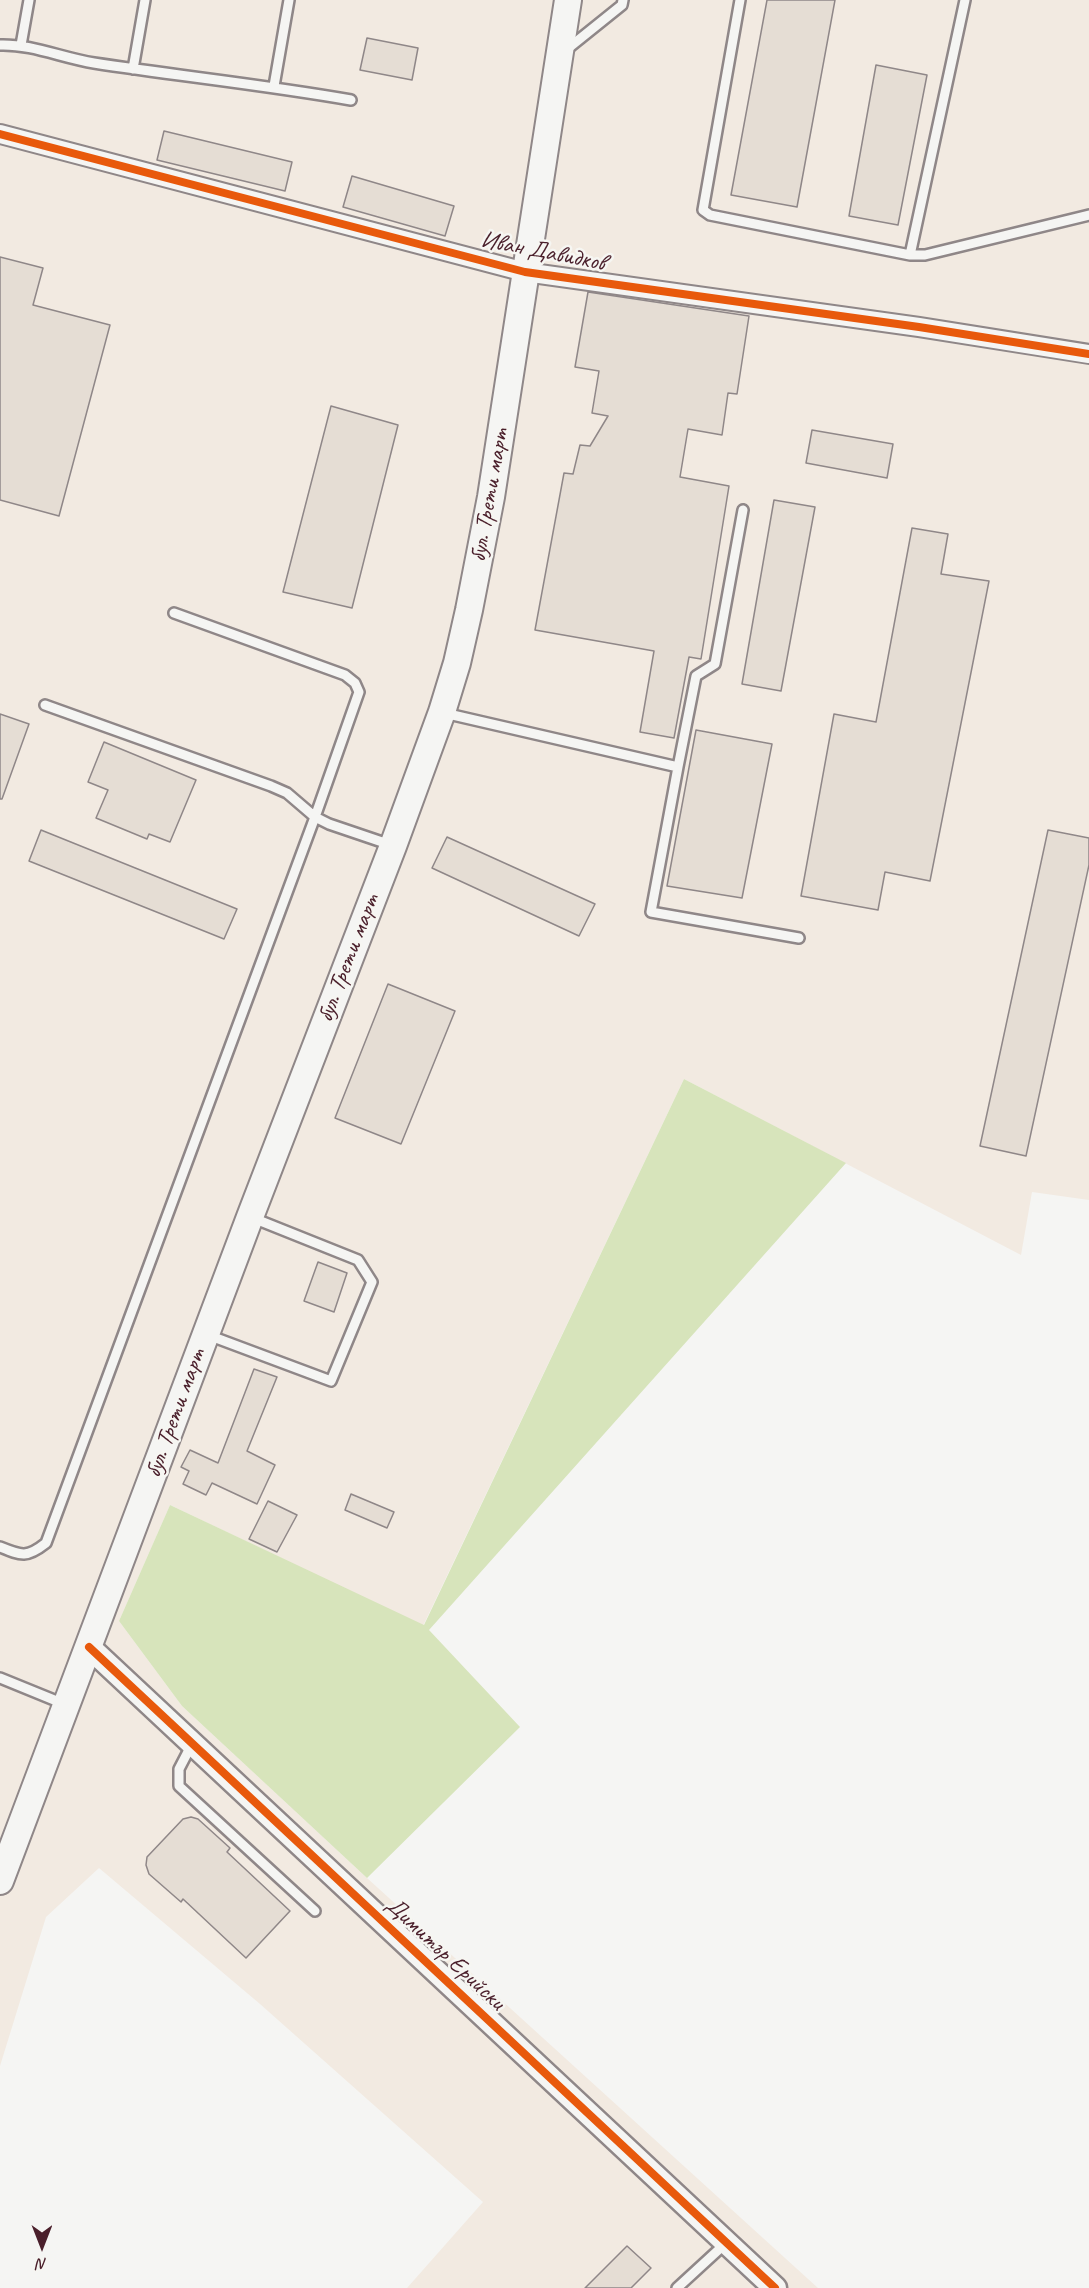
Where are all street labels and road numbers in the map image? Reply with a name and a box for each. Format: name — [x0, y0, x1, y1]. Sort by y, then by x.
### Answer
street label: Иван Давидков — [478, 226, 608, 278]
street label: бул. Трети март — [464, 426, 516, 564]
street label: бул. Трети март — [311, 890, 387, 1026]
street label: бул. Трети март — [139, 1345, 213, 1481]
street label: Димитър Ерийски — [379, 1891, 511, 2017]

